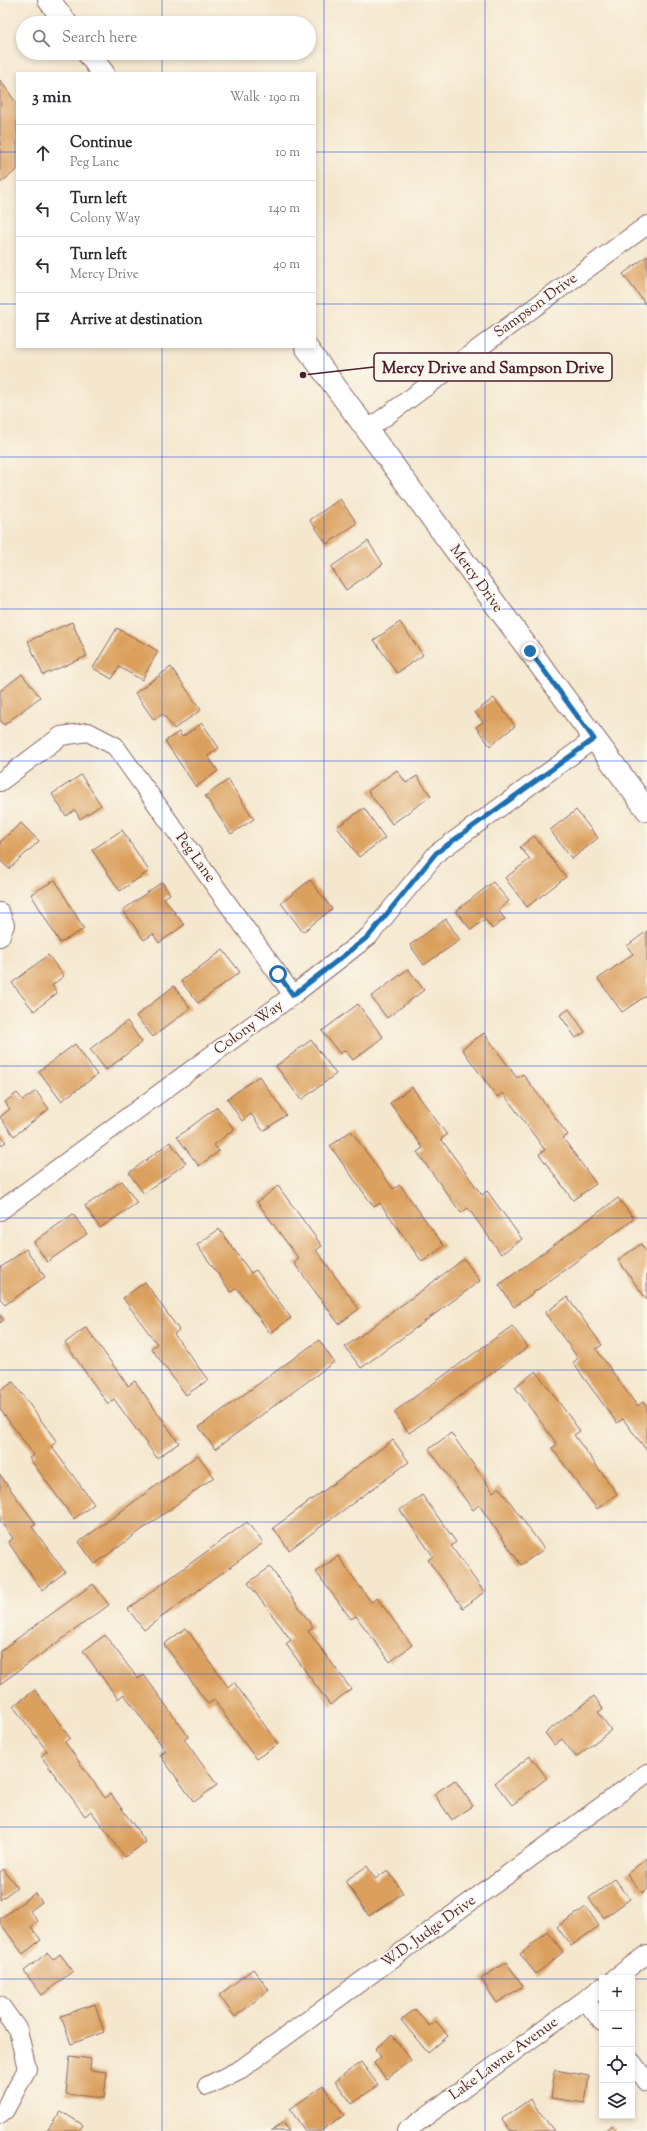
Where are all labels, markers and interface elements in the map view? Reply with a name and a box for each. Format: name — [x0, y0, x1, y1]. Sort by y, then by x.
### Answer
search box — [16, 16, 316, 60]
icon: search — [30, 27, 52, 49]
text: Search here — [62, 28, 137, 49]
text: 3 min — [32, 86, 71, 110]
text: Walk · 190 m — [230, 89, 300, 107]
text: Continue — [70, 133, 132, 154]
icon: ahead — [32, 142, 54, 164]
text: 10 m — [275, 144, 300, 162]
text: Peg Lane — [70, 154, 119, 172]
text: Turn left — [70, 189, 127, 210]
icon: left — [32, 198, 54, 220]
text: 140 m — [269, 200, 300, 218]
text: Colony Way — [70, 210, 140, 228]
text: Turn left — [70, 245, 127, 266]
icon: left — [32, 254, 54, 276]
text: 40 m — [273, 256, 300, 274]
text: Mercy Drive — [70, 266, 139, 284]
street label: Sampson Drive — [490, 268, 582, 343]
icon: arrive — [32, 310, 54, 332]
text: Arrive at destination — [70, 310, 203, 331]
callout: Mercy Drive and Sampson Drive — [374, 353, 612, 381]
text: Mercy Drive and Sampson Drive — [382, 358, 605, 381]
street label: Mercy Drive — [444, 541, 508, 617]
route end — [521, 642, 539, 660]
street label: Peg Lane — [170, 829, 220, 887]
route start — [269, 965, 287, 983]
street label: Colony Way — [210, 995, 288, 1060]
street label: W.D. Judge Drive — [378, 1891, 480, 1973]
map controls — [599, 1975, 635, 2119]
button: + — [599, 1975, 635, 2011]
button: − — [599, 2011, 635, 2047]
street label: Lake Lawne Avenue — [445, 2012, 563, 2106]
button: locate — [599, 2047, 635, 2083]
button: layers — [599, 2083, 635, 2119]

